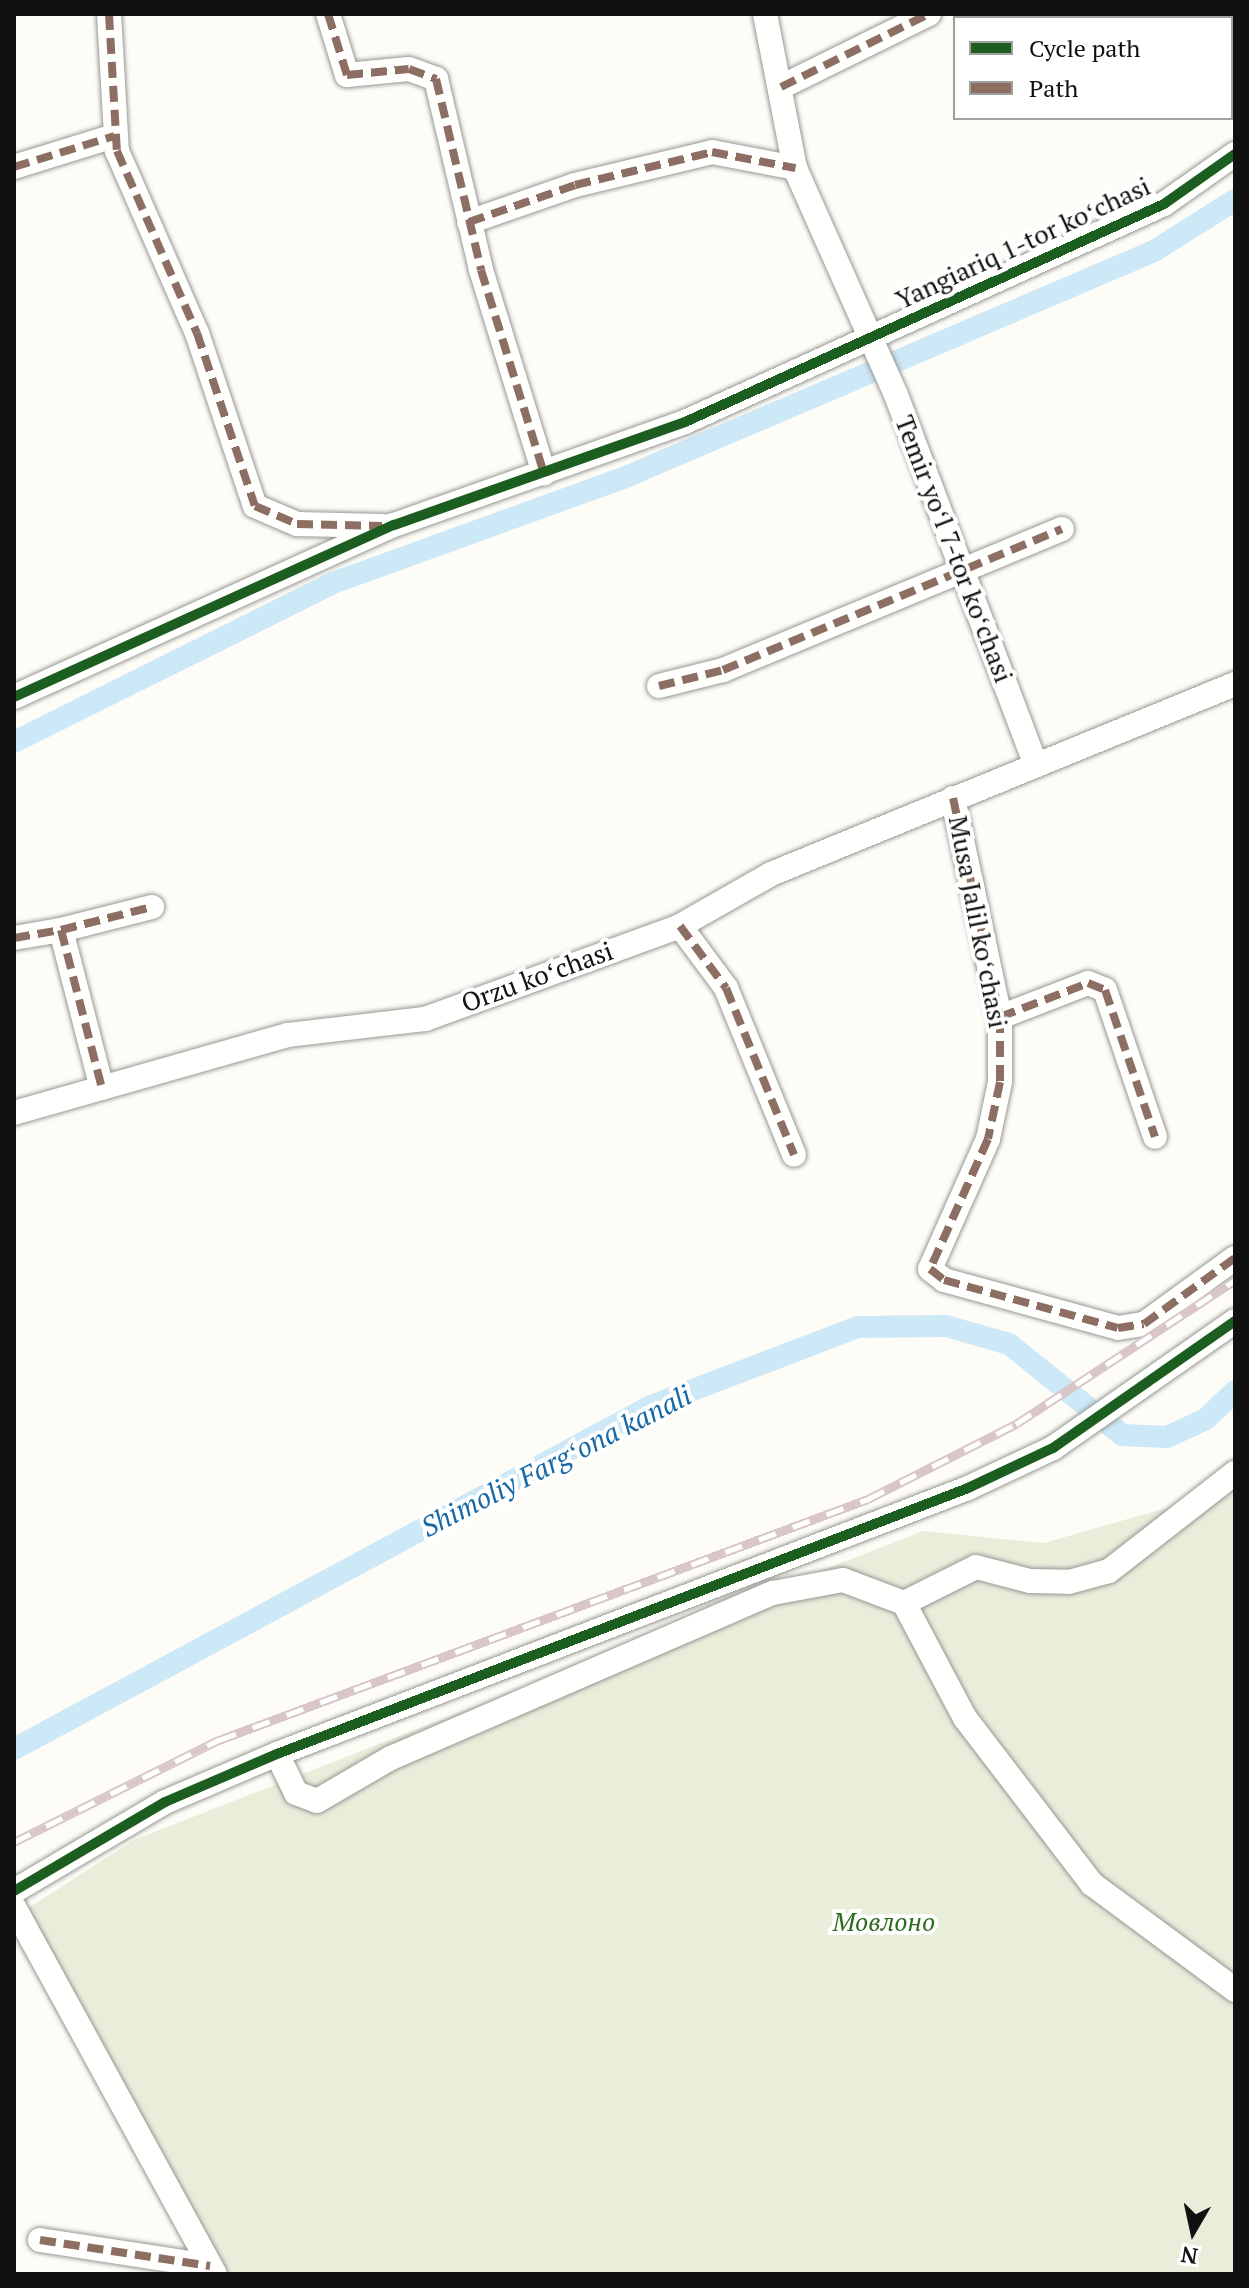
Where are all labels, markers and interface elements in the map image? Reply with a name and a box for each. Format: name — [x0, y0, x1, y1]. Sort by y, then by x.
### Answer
legend — [953, 16, 1233, 120]
text: Cycle path — [1029, 32, 1140, 64]
text: Path — [1029, 72, 1078, 104]
street label: Yangiariq 1-tor koʻchasi — [891, 170, 1155, 316]
street label: Temir yoʻl 7-tor koʻchasi — [889, 411, 1019, 687]
street label: Musa Jalil koʻchasi — [942, 813, 1014, 1031]
street label: Orzu koʻchasi — [457, 935, 617, 1019]
water label: Shimoliy Fargʻona kanali — [415, 1378, 697, 1544]
park label: Мовлоно — [833, 1906, 935, 1938]
north arrow — [1153, 2192, 1233, 2272]
text: N — [1179, 2241, 1200, 2272]

